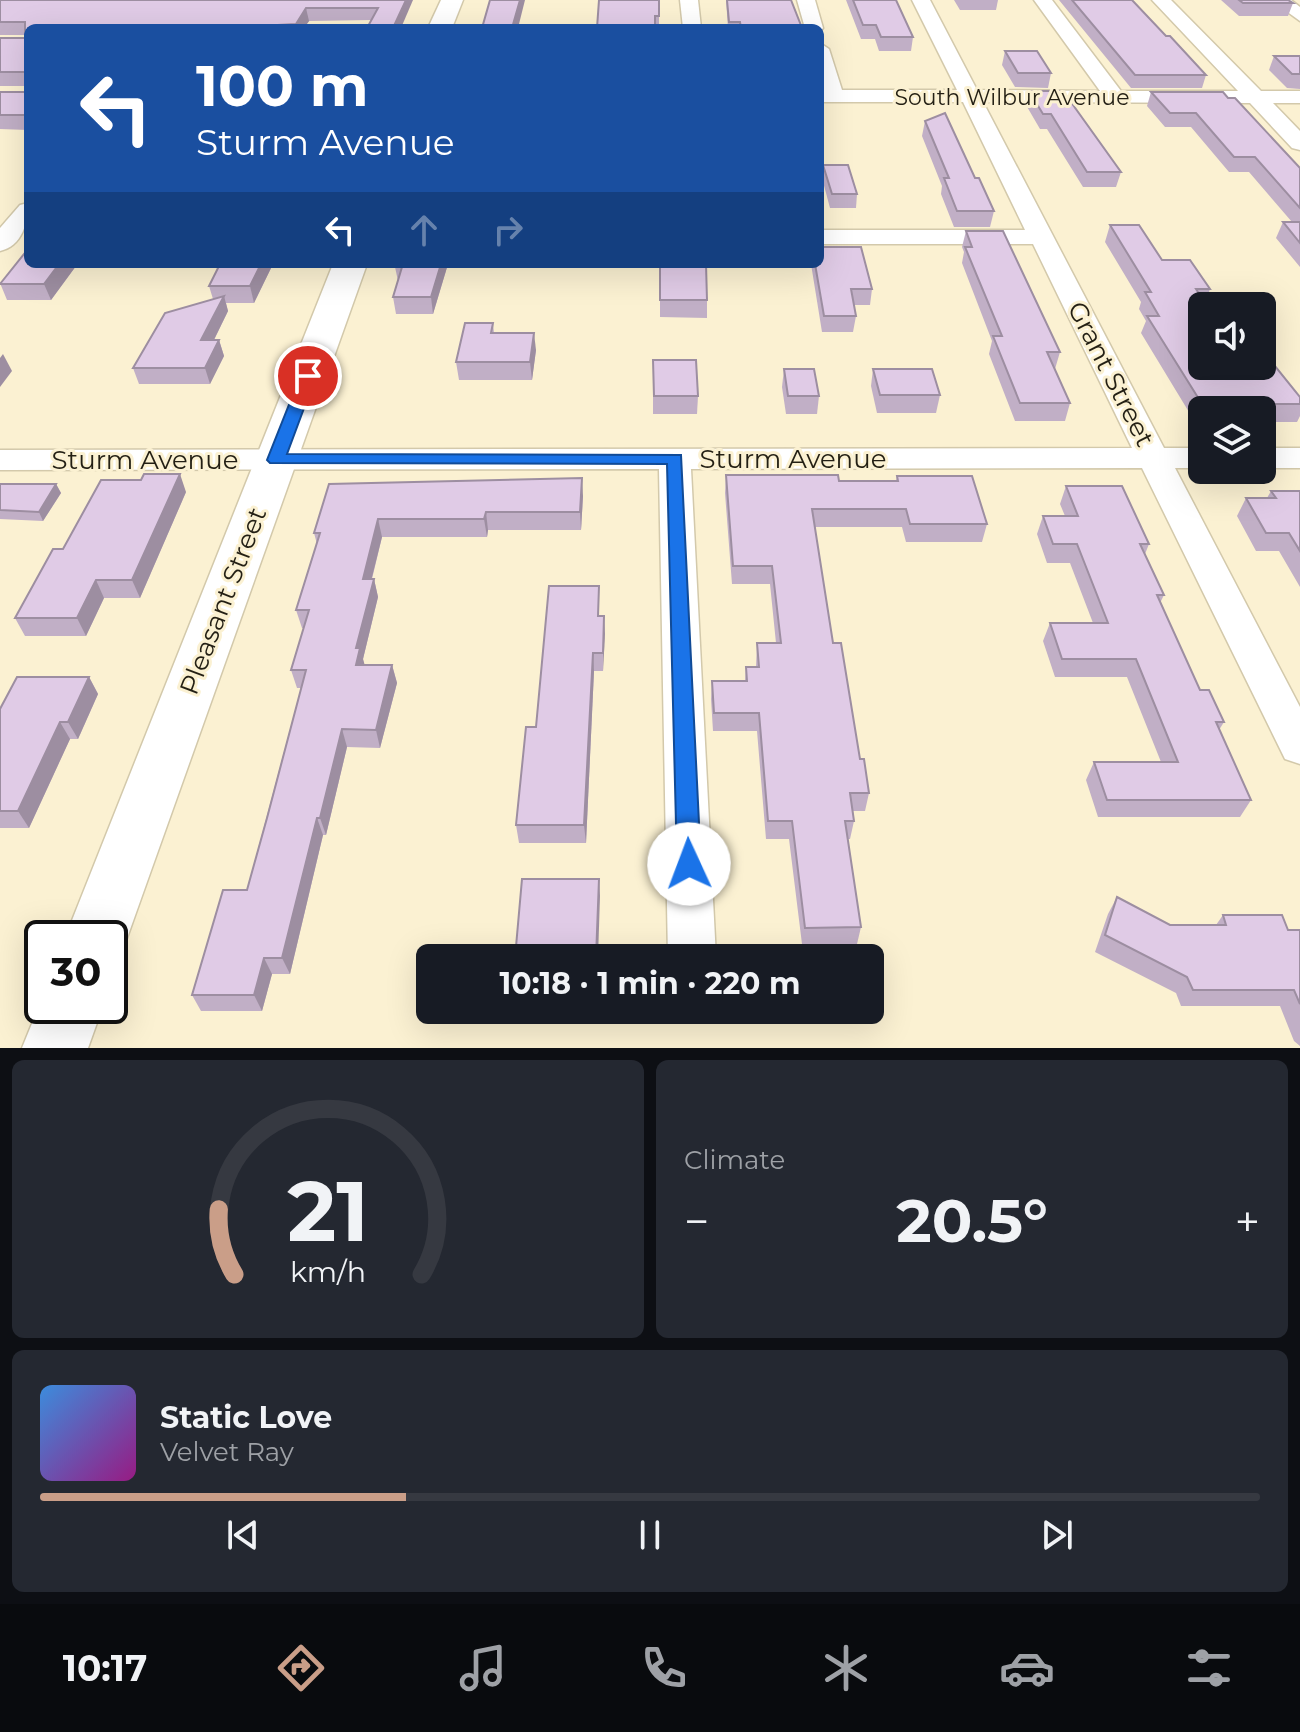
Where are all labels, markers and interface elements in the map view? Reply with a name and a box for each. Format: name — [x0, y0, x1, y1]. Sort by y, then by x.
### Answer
text: 100 m — [196, 52, 369, 120]
icon: left — [64, 56, 168, 160]
street label: South Wilbur Avenue — [895, 84, 1129, 111]
text: Sturm Avenue — [196, 120, 455, 164]
icon: left — [318, 208, 362, 252]
icon: ahead — [402, 208, 446, 252]
icon: right — [486, 208, 530, 252]
map controls — [1188, 292, 1276, 484]
button: sound — [1188, 292, 1276, 380]
street label: Grant Street — [1061, 296, 1161, 452]
pin — [274, 342, 342, 410]
icon: arrive — [286, 354, 330, 398]
button: layers — [1188, 396, 1276, 484]
street label: Sturm Avenue — [700, 443, 886, 475]
street label: Sturm Avenue — [52, 444, 238, 476]
street label: Pleasant Street — [173, 503, 273, 699]
position arrow — [647, 822, 731, 906]
speed limit sign: 30 — [24, 920, 128, 1024]
text: 10:18 · 1 min · 220 m — [500, 965, 800, 1002]
text: Climate — [684, 1144, 785, 1176]
text: 21 — [287, 1160, 369, 1262]
text: 20.5° — [896, 1184, 1048, 1257]
text: − — [684, 1194, 709, 1248]
text: + — [1235, 1194, 1260, 1248]
text: km/h — [290, 1254, 366, 1289]
text: Static Love — [160, 1399, 332, 1436]
text: Velvet Ray — [160, 1436, 294, 1468]
icon: previous — [221, 1513, 265, 1557]
icon: pause — [628, 1513, 672, 1557]
icon: next — [1035, 1513, 1079, 1557]
icon: directions — [273, 1640, 329, 1696]
icon: music — [455, 1640, 511, 1696]
icon: phone — [636, 1640, 692, 1696]
icon: climate — [818, 1640, 874, 1696]
icon: car — [999, 1640, 1055, 1696]
icon: filters — [1181, 1640, 1237, 1696]
text: 10:17 — [63, 1646, 147, 1690]

